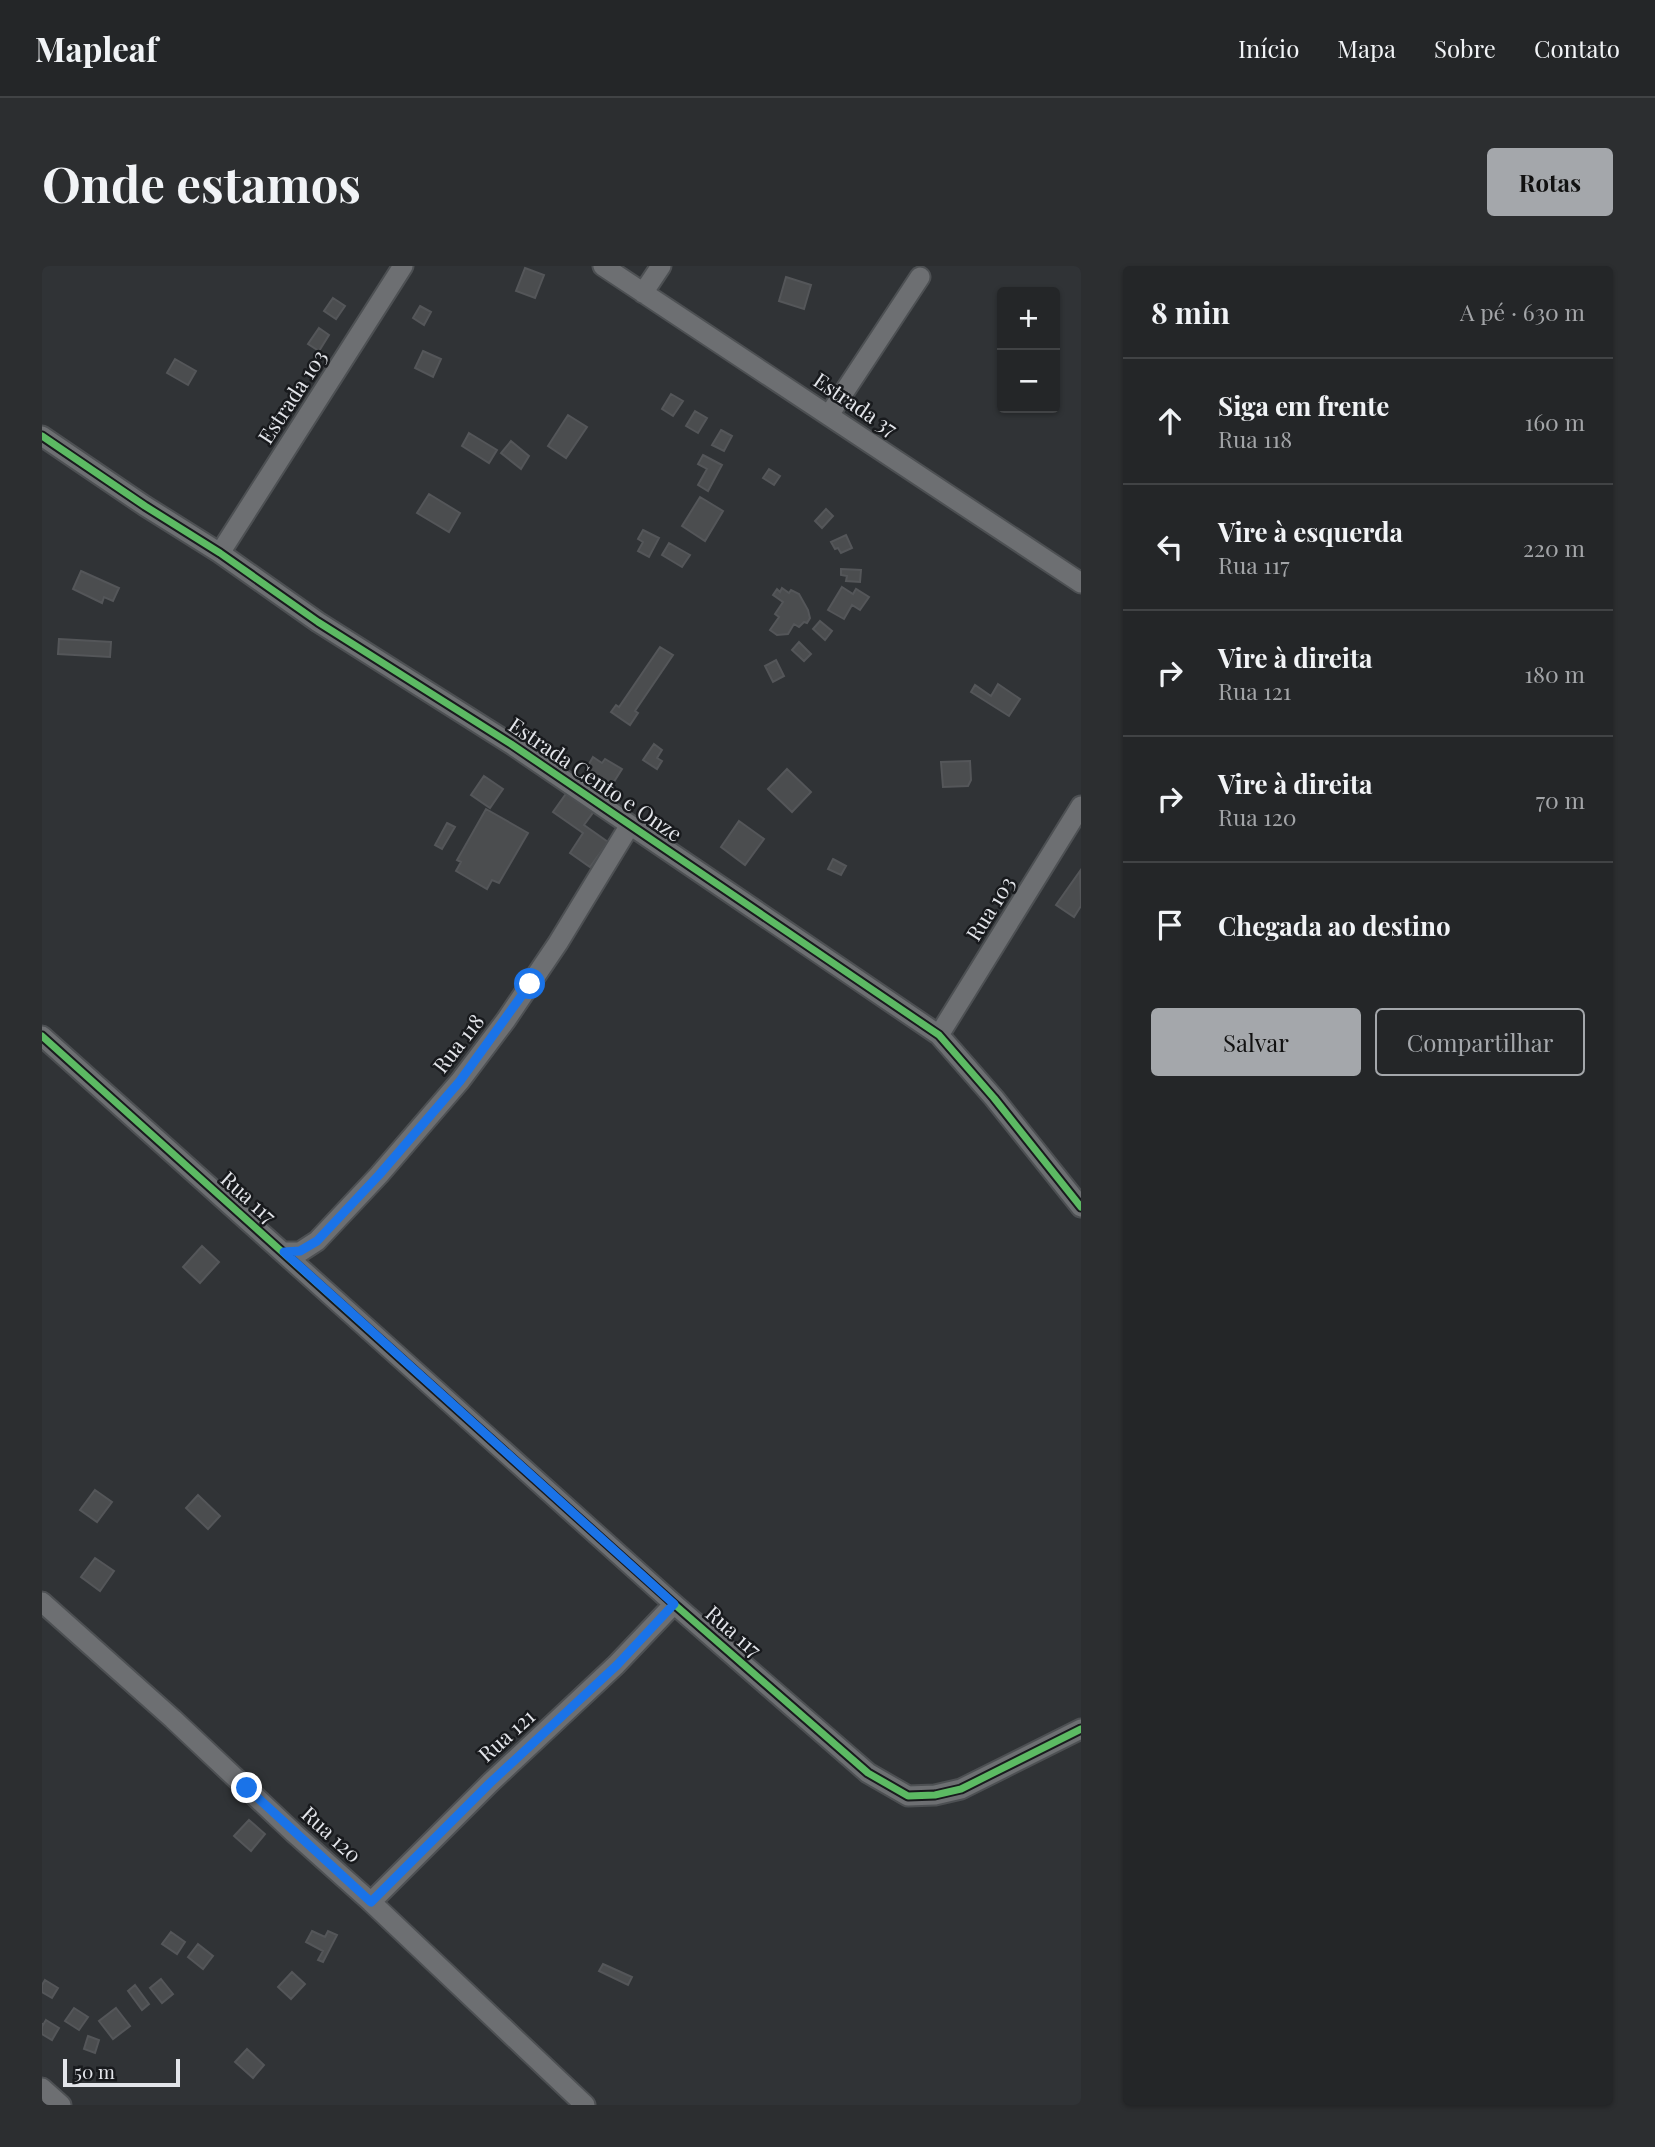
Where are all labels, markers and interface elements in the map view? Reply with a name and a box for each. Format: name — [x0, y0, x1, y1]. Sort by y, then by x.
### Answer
text: Mapleaf — [35, 26, 158, 70]
text: Início — [1238, 32, 1299, 64]
text: Mapa — [1337, 32, 1396, 64]
text: Sobre — [1434, 32, 1496, 64]
text: Contato — [1534, 32, 1620, 64]
button: Rotas — [1487, 148, 1613, 216]
text: Onde estamos — [42, 150, 361, 215]
map controls — [997, 287, 1060, 413]
button: + — [997, 287, 1060, 350]
text: 8 min — [1151, 292, 1230, 332]
text: A pé · 630 m — [1460, 296, 1585, 327]
street label: Estrada 103 — [250, 343, 332, 448]
button: − — [997, 350, 1060, 413]
street label: Estrada 37 — [809, 365, 904, 442]
text: Siga em frente — [1218, 388, 1389, 423]
icon: ahead — [1151, 402, 1189, 440]
text: 160 m — [1525, 406, 1585, 437]
text: Rua 118 — [1218, 423, 1292, 454]
text: Vire à esquerda — [1218, 514, 1403, 549]
icon: left — [1151, 528, 1189, 566]
text: 220 m — [1523, 532, 1585, 563]
text: Rua 117 — [1218, 549, 1290, 580]
text: Vire à direita — [1218, 640, 1373, 675]
icon: right — [1151, 654, 1189, 692]
text: 180 m — [1525, 658, 1585, 689]
text: Rua 121 — [1218, 675, 1291, 706]
street label: Estrada Cento e Onze — [504, 710, 688, 847]
text: Vire à direita — [1218, 766, 1373, 801]
icon: right — [1151, 780, 1189, 818]
text: 70 m — [1536, 784, 1585, 815]
text: Rua 120 — [1218, 801, 1297, 832]
street label: Rua 103 — [959, 870, 1020, 946]
icon: arrive — [1151, 906, 1189, 944]
text: Chegada ao destino — [1218, 908, 1451, 943]
route start — [514, 968, 545, 999]
street label: Rua 118 — [426, 1007, 489, 1078]
button: Salvar — [1151, 1008, 1361, 1076]
button: Compartilhar — [1375, 1008, 1585, 1076]
street label: Rua 117 — [216, 1164, 283, 1229]
street label: Rua 117 — [700, 1599, 768, 1663]
street label: Rua 121 — [471, 1702, 540, 1767]
route end — [231, 1772, 262, 1803]
street label: Rua 120 — [296, 1799, 368, 1868]
scale bar — [63, 2056, 180, 2088]
text: 50 m — [74, 2058, 115, 2084]

